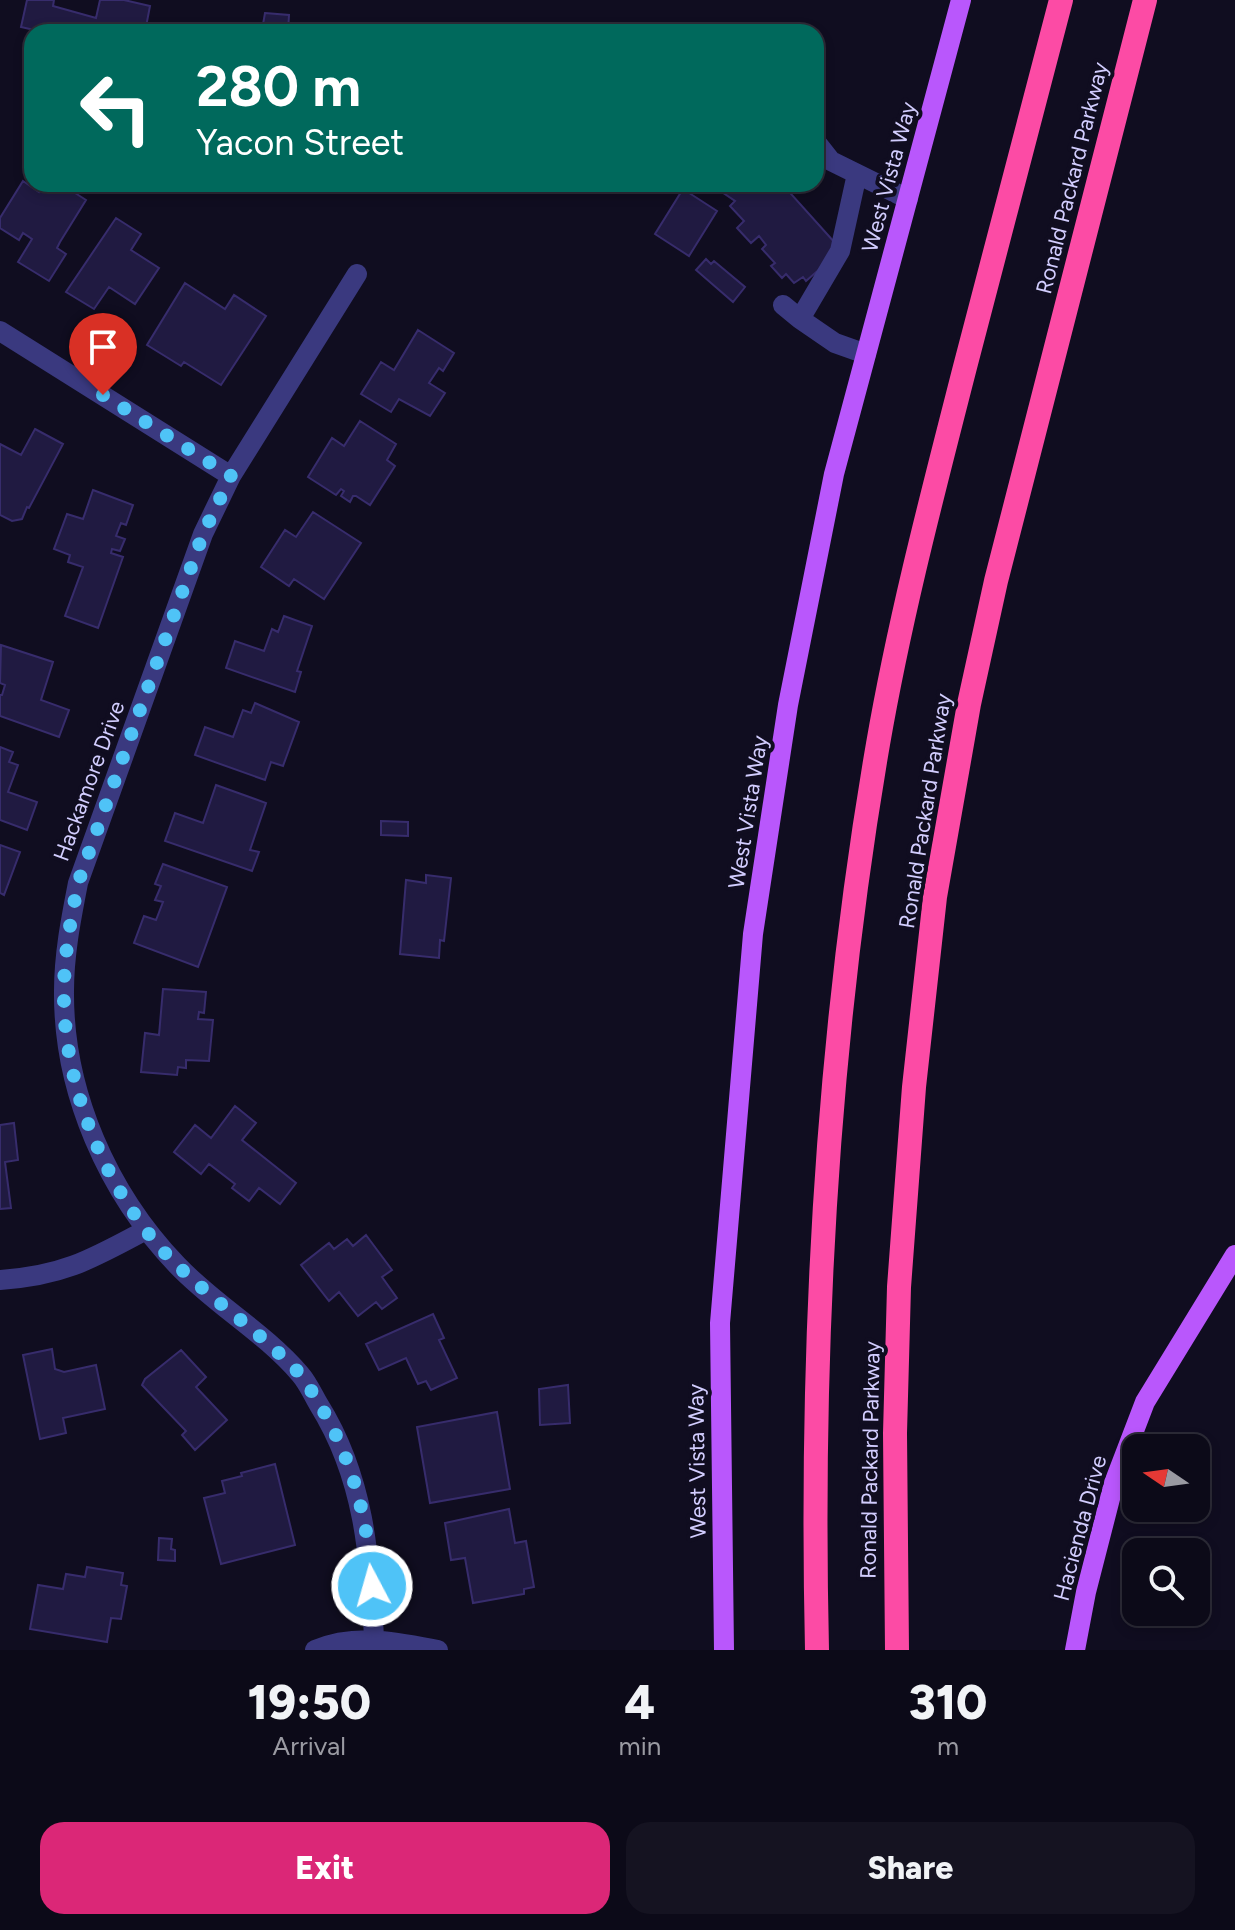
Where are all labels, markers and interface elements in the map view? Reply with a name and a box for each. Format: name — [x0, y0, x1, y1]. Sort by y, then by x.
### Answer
text: 280 m — [196, 53, 361, 120]
icon: left — [64, 56, 168, 160]
street label: Ronald Packard Parkway — [1030, 59, 1114, 297]
street label: West Vista Way — [856, 98, 922, 255]
text: Yacon Street — [196, 121, 404, 164]
pin — [69, 313, 137, 395]
icon: arrive — [81, 325, 125, 369]
street label: Ronald Packard Parkway — [893, 691, 957, 931]
street label: Hackamore Drive — [47, 697, 131, 865]
street label: West Vista Way — [723, 733, 773, 890]
street label: Ronald Packard Parkway — [854, 1341, 886, 1579]
street label: West Vista Way — [682, 1383, 712, 1539]
north arrow — [1122, 1434, 1210, 1522]
map controls — [1122, 1434, 1210, 1626]
street label: Hacienda Drive — [1048, 1452, 1112, 1604]
button: search — [1122, 1538, 1210, 1626]
position arrow — [330, 1544, 414, 1628]
text: 19:50 — [248, 1673, 371, 1731]
text: 4 — [625, 1673, 655, 1731]
text: 310 — [909, 1673, 987, 1731]
text: Arrival — [273, 1730, 346, 1762]
text: min — [619, 1730, 661, 1762]
text: m — [937, 1730, 959, 1762]
button: Exit — [40, 1822, 610, 1914]
button: Share — [626, 1822, 1195, 1914]

